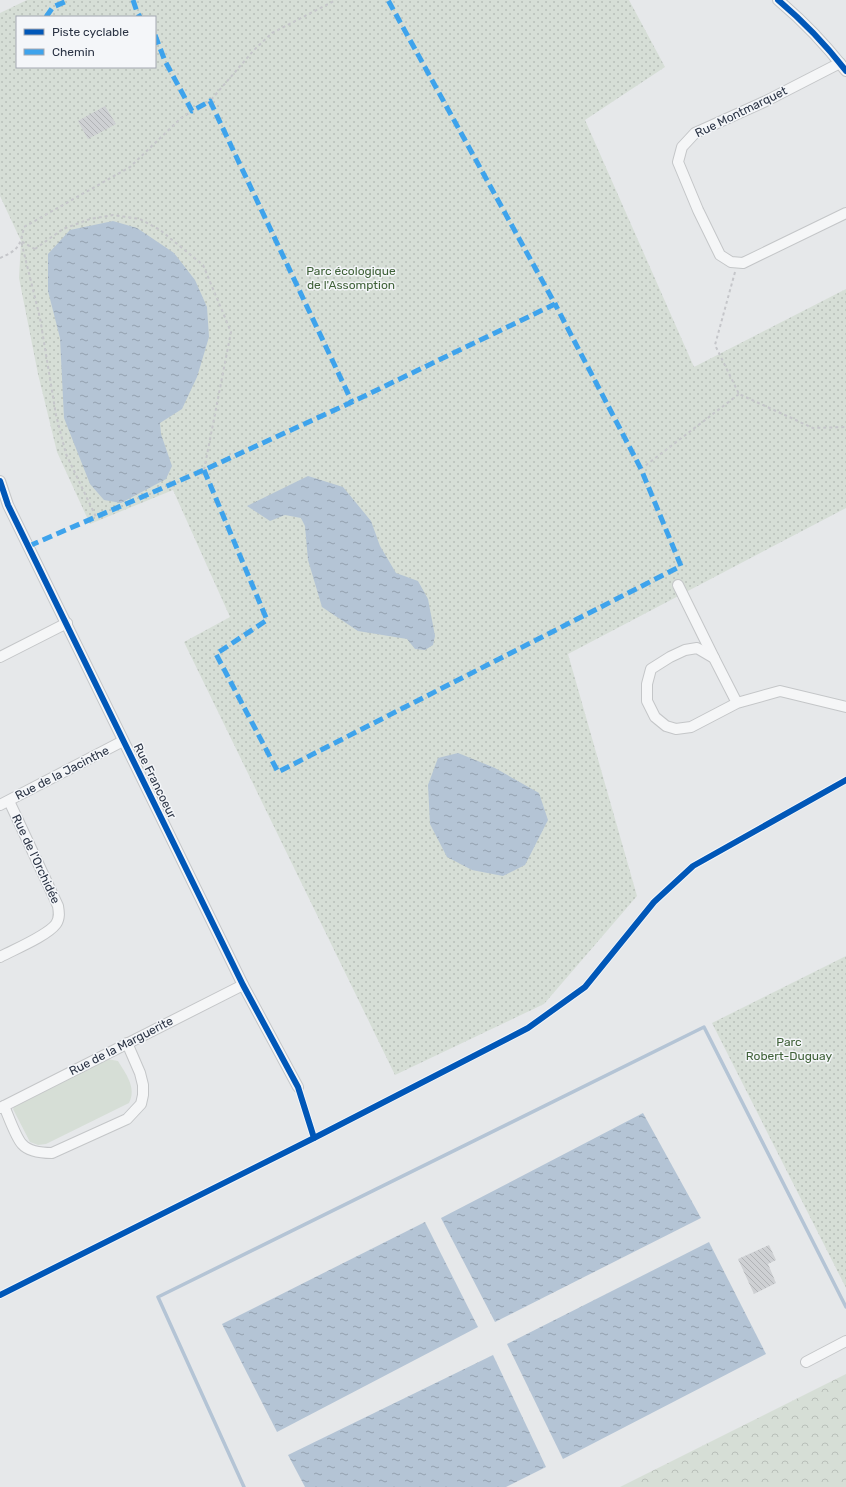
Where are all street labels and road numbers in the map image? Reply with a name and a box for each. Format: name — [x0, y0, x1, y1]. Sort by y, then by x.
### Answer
street label: Rue Montmarquet — [693, 84, 790, 140]
street label: Rue Francoeur — [131, 741, 179, 821]
street label: Rue de la Jacinthe — [13, 743, 112, 803]
street label: Rue de l'Orchidée — [9, 812, 63, 906]
street label: Rue de la Marguerite — [67, 1014, 175, 1078]

